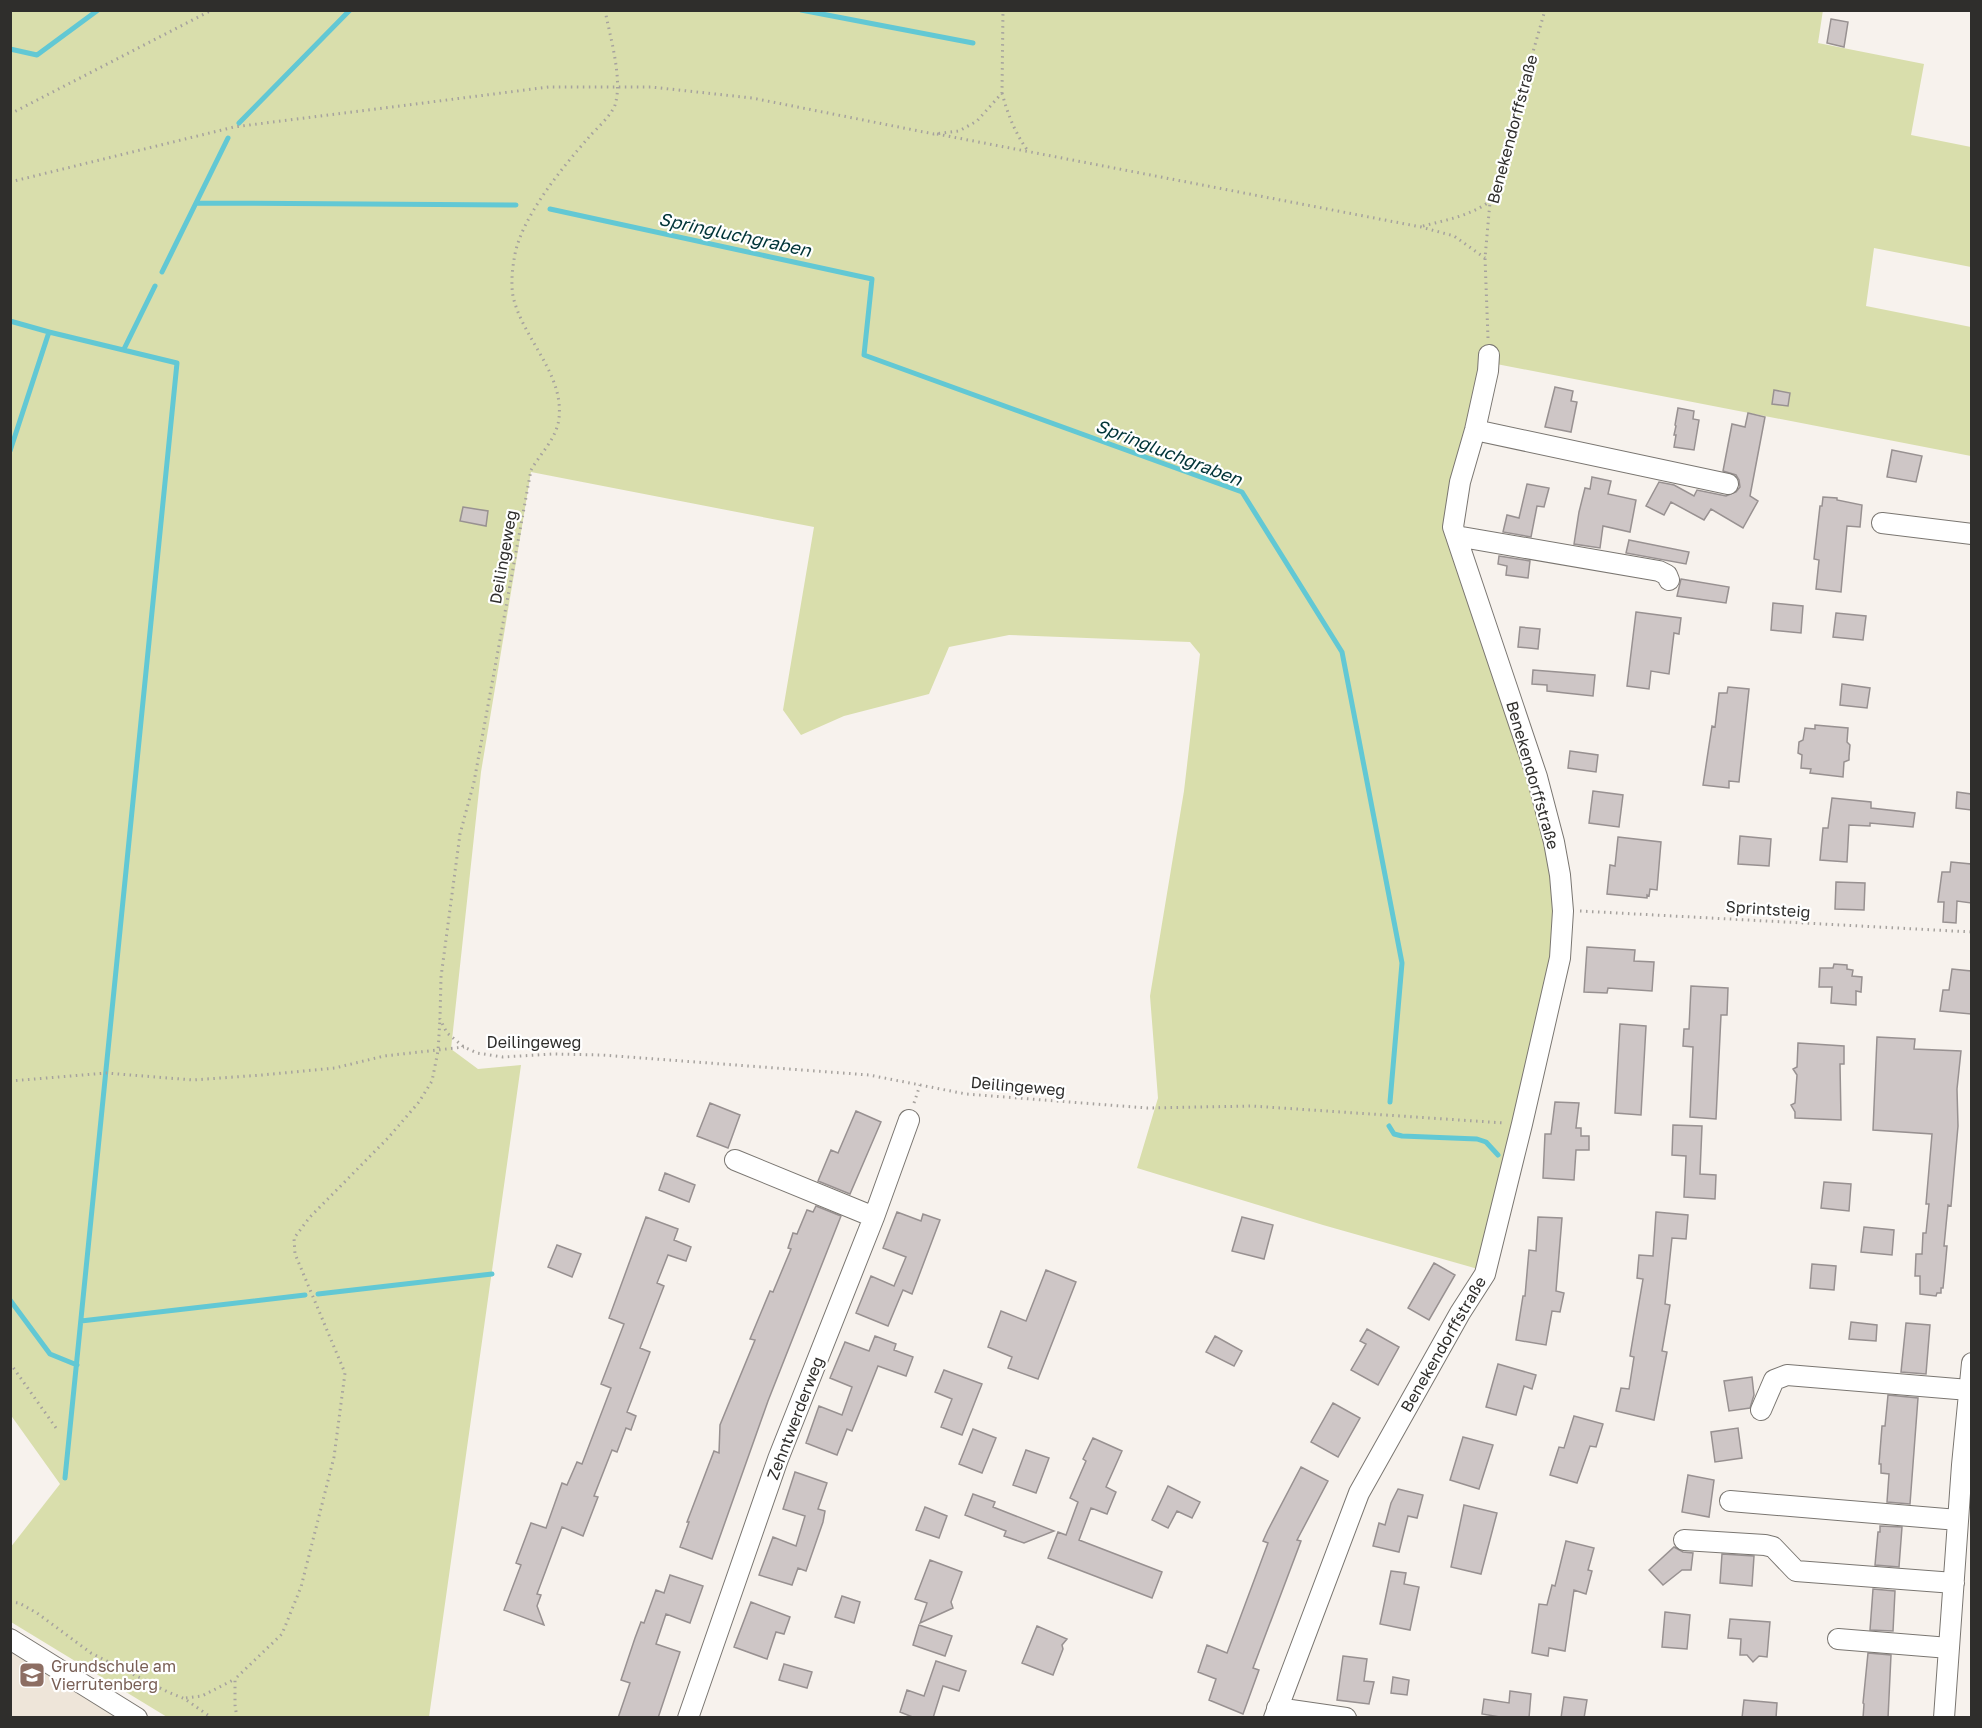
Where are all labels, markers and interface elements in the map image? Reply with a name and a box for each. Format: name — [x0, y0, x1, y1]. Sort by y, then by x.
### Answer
street label: Benekendorffstraße — [1482, 52, 1542, 206]
water label: Springluchgraben — [657, 207, 814, 261]
water label: Springluchgraben — [1093, 414, 1246, 490]
street label: Deilingeweg — [485, 509, 521, 605]
street label: Benekendorffstraße — [1502, 699, 1564, 851]
street label: Sprintsteig — [1725, 896, 1811, 922]
street label: Deilingeweg — [487, 1032, 581, 1052]
street label: Deilingeweg — [970, 1072, 1066, 1100]
street label: Benekendorffstraße — [1396, 1273, 1490, 1415]
street label: Zehntwerderweg — [762, 1354, 828, 1482]
place label: Grundschule am Vierrutenberg — [51, 1656, 176, 1694]
school or university icon: Grundschule am Vierrutenberg — [17, 1660, 47, 1690]

